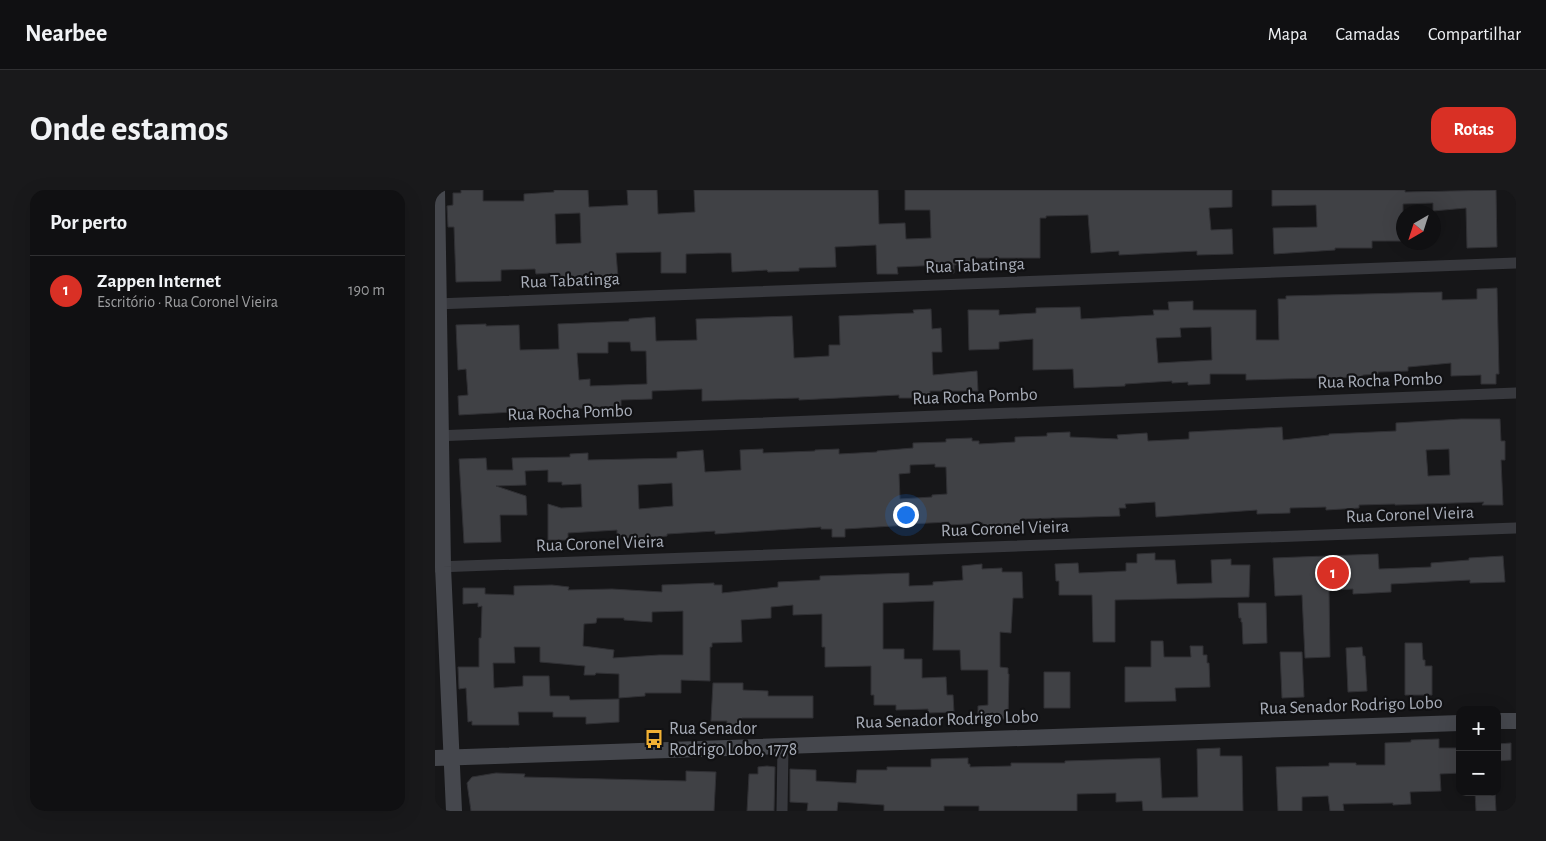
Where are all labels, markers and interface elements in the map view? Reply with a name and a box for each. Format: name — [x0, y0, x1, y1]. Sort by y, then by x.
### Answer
text: Nearbee — [25, 22, 107, 46]
text: Mapa — [1268, 26, 1307, 44]
text: Camadas — [1335, 26, 1400, 44]
text: Compartilhar — [1428, 26, 1521, 44]
button: Rotas — [1431, 107, 1516, 153]
text: Onde estamos — [30, 112, 229, 147]
north arrow — [1396, 205, 1441, 250]
text: Por perto — [50, 212, 127, 233]
street label: Rua Tabatinga — [925, 255, 1025, 277]
street label: Rua Tabatinga — [520, 270, 620, 292]
text: Zappen Internet — [97, 272, 221, 291]
text: 1 — [63, 282, 69, 298]
text: 190 m — [348, 282, 385, 298]
text: Escritório · Rua Coronel Vieira — [97, 294, 278, 310]
street label: Rua Rocha Pombo — [1317, 370, 1443, 392]
street label: Rua Rocha Pombo — [912, 386, 1038, 408]
street label: Rua Rocha Pombo — [507, 402, 633, 424]
your location — [893, 502, 919, 528]
street label: Rua Coronel Vieira — [1346, 504, 1474, 526]
street label: Rua Coronel Vieira — [941, 518, 1069, 540]
street label: Rua Coronel Vieira — [536, 533, 664, 555]
pin: 1 — [1317, 554, 1349, 592]
street label: Rua Senador Rodrigo Lobo — [1259, 694, 1443, 718]
map controls — [1456, 706, 1501, 796]
button: + — [1456, 706, 1501, 751]
street label: Rua Senador Rodrigo Lobo — [855, 708, 1039, 732]
place label: Rua Senador Rodrigo Lobo, 1778 — [669, 720, 797, 759]
bus stop icon: Rua Senador Rodrigo Lobo, 1778 — [643, 728, 665, 750]
button: − — [1456, 751, 1501, 796]

